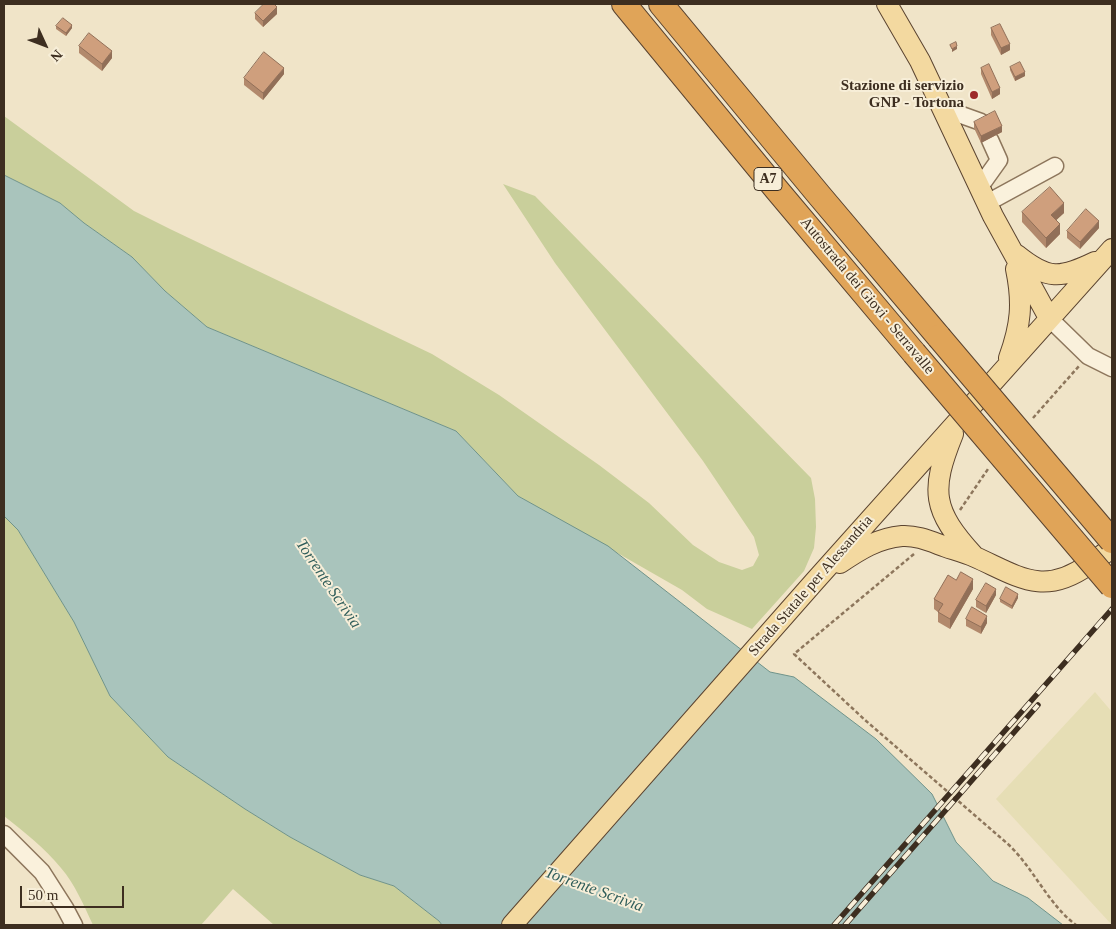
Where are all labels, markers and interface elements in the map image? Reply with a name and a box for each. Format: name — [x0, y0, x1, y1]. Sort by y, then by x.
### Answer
north arrow — [20, 20, 70, 70]
text: N — [47, 47, 65, 64]
place label: Stazione di servizio GNP - Tortona — [841, 77, 964, 112]
marker: Stazione di servizio GNP - Tortona — [968, 89, 980, 101]
road number: A7 — [754, 168, 782, 190]
street label: Autostrada dei Giovi - Serravalle — [796, 214, 938, 378]
street label: Strada Statale per Alessandria — [745, 512, 877, 660]
water label: Torrente Scrivia — [291, 536, 365, 632]
water label: Torrente Scrivia — [542, 863, 646, 917]
scale bar — [22, 876, 126, 908]
text: 50 m — [28, 887, 58, 903]

